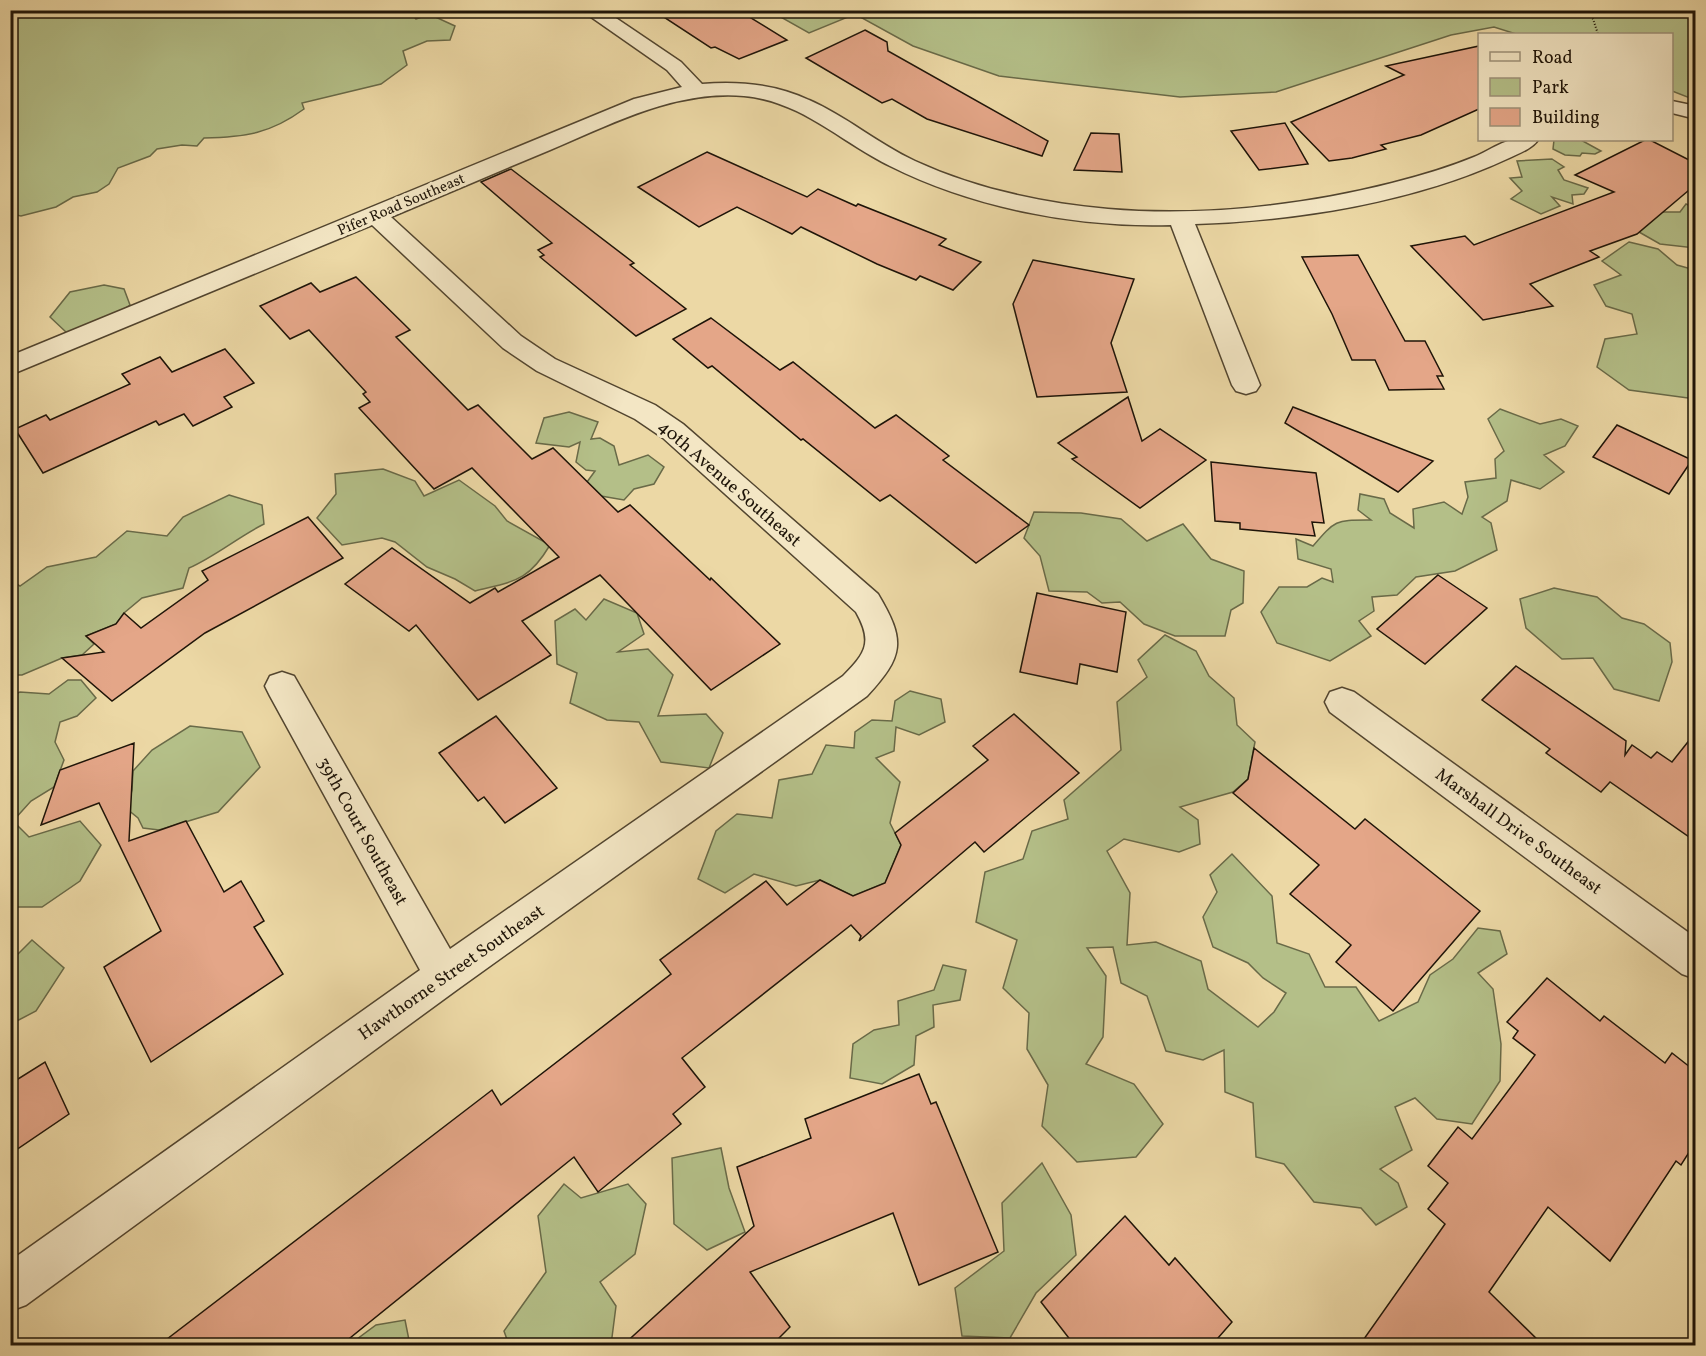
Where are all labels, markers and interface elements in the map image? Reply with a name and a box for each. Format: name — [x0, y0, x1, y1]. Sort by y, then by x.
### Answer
legend — [1478, 33, 1673, 141]
text: Road — [1532, 46, 1573, 71]
text: Park — [1532, 76, 1569, 101]
text: Building — [1532, 106, 1600, 131]
street label: Pifer Road Southeast — [335, 169, 469, 242]
street label: 40th Avenue Southeast — [652, 415, 806, 553]
street label: 39th Court Southeast — [311, 753, 413, 910]
street label: Marshall Drive Southeast — [1430, 763, 1607, 901]
street label: Hawthorne Street Southeast — [354, 899, 550, 1047]

